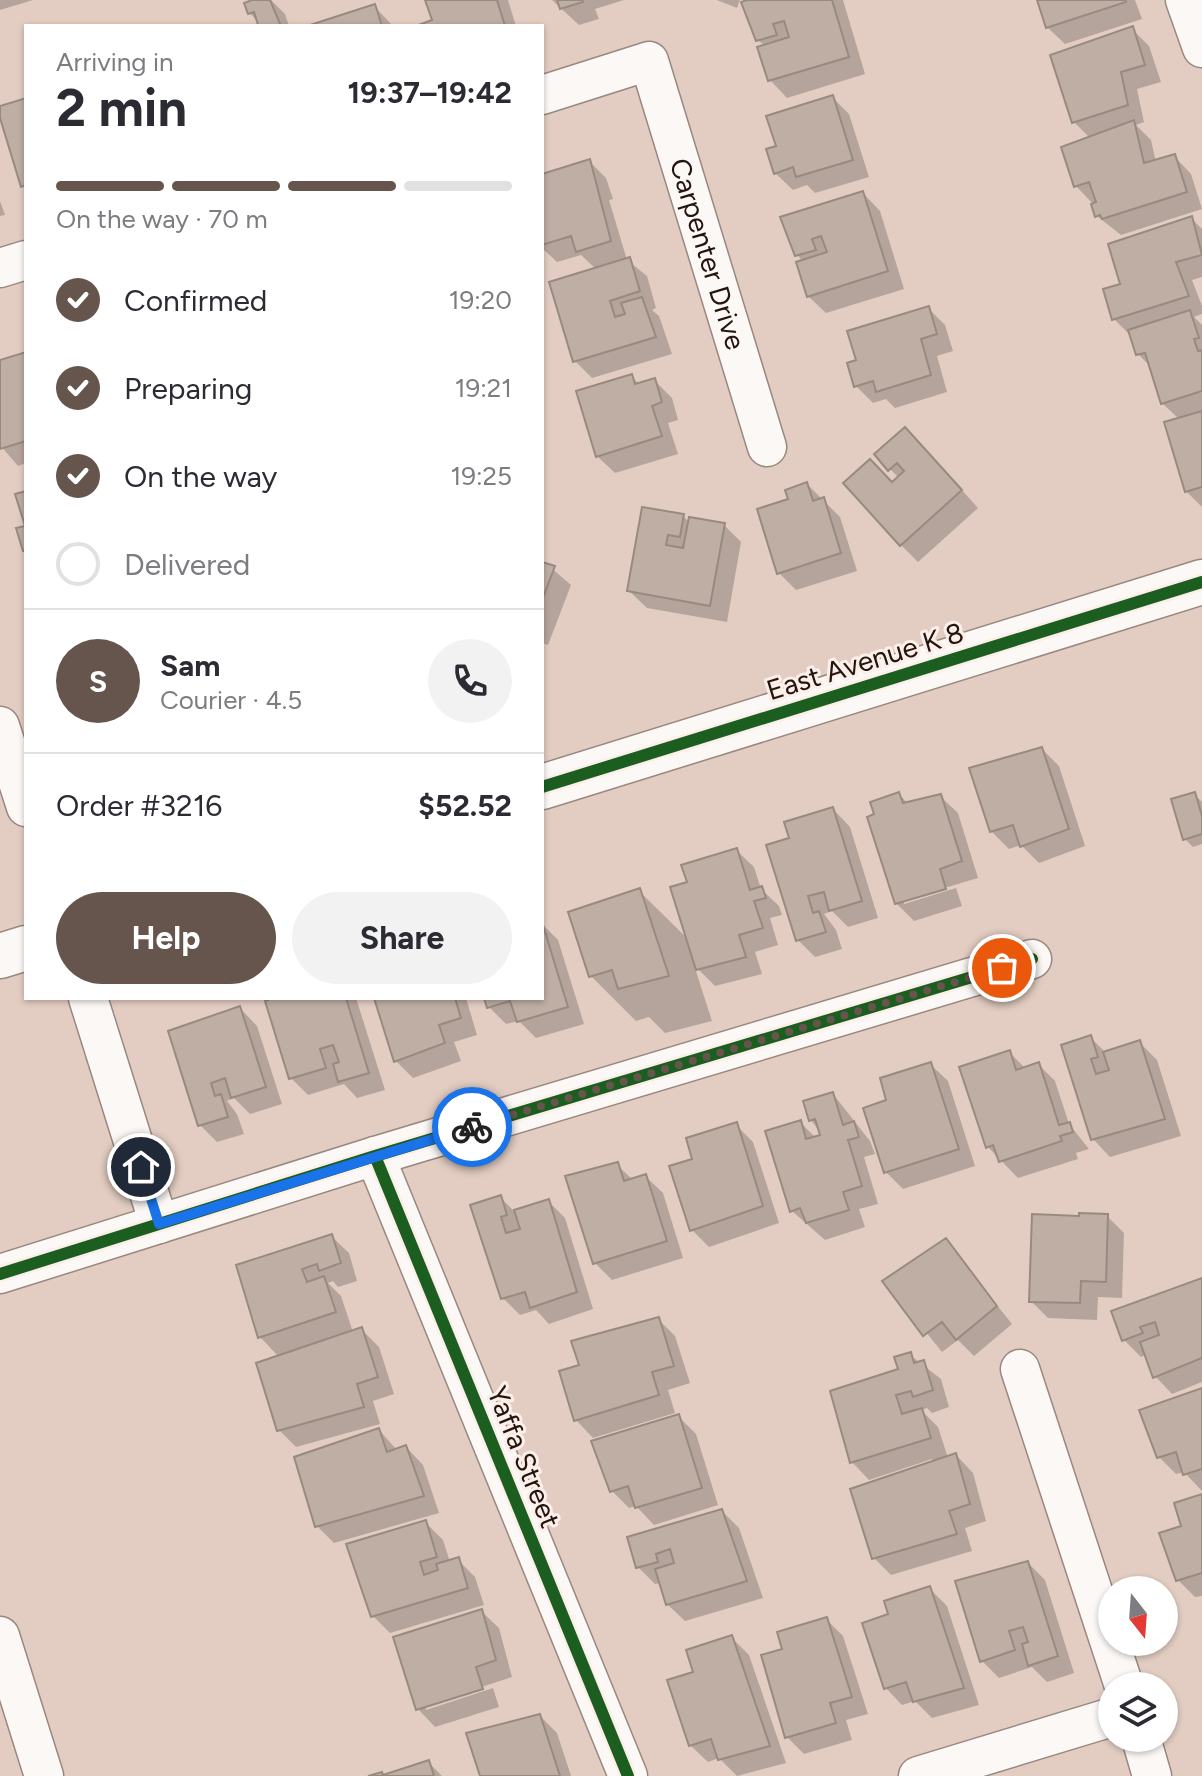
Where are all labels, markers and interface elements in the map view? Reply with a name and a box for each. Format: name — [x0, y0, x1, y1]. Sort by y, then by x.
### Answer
text: Arriving in — [56, 46, 174, 78]
text: 19:37–19:42 — [348, 74, 512, 111]
text: 2 min — [56, 77, 187, 139]
street label: Carpenter Drive — [663, 154, 753, 354]
text: On the way · 70 m — [56, 203, 268, 235]
icon: check — [56, 278, 100, 322]
text: Confirmed — [124, 282, 267, 319]
text: 19:20 — [449, 284, 512, 316]
icon: check — [56, 366, 100, 410]
text: Preparing — [124, 370, 252, 407]
text: 19:21 — [455, 372, 512, 404]
icon: check — [56, 454, 100, 498]
text: On the way — [124, 458, 277, 495]
text: 19:25 — [450, 460, 512, 492]
text: Delivered — [124, 546, 250, 583]
street label: East Avenue K 8 — [762, 615, 968, 707]
button: phone — [428, 639, 512, 723]
text: Sam — [160, 647, 220, 684]
text: S — [89, 663, 107, 700]
text: Courier · 4.5 — [160, 684, 302, 716]
text: Order #3216 — [56, 787, 222, 824]
text: $52.52 — [418, 787, 512, 824]
button: Help — [56, 892, 276, 984]
button: Share — [292, 892, 512, 984]
pin — [968, 934, 1036, 1002]
icon: bag — [980, 946, 1024, 990]
courier — [432, 1087, 512, 1167]
icon: bike — [450, 1105, 494, 1149]
pin — [107, 1133, 175, 1201]
icon: home — [119, 1145, 163, 1189]
street label: Yaffa Street — [480, 1381, 568, 1533]
north arrow — [1098, 1576, 1178, 1656]
map controls — [1098, 1576, 1178, 1752]
button: layers — [1098, 1672, 1178, 1752]

